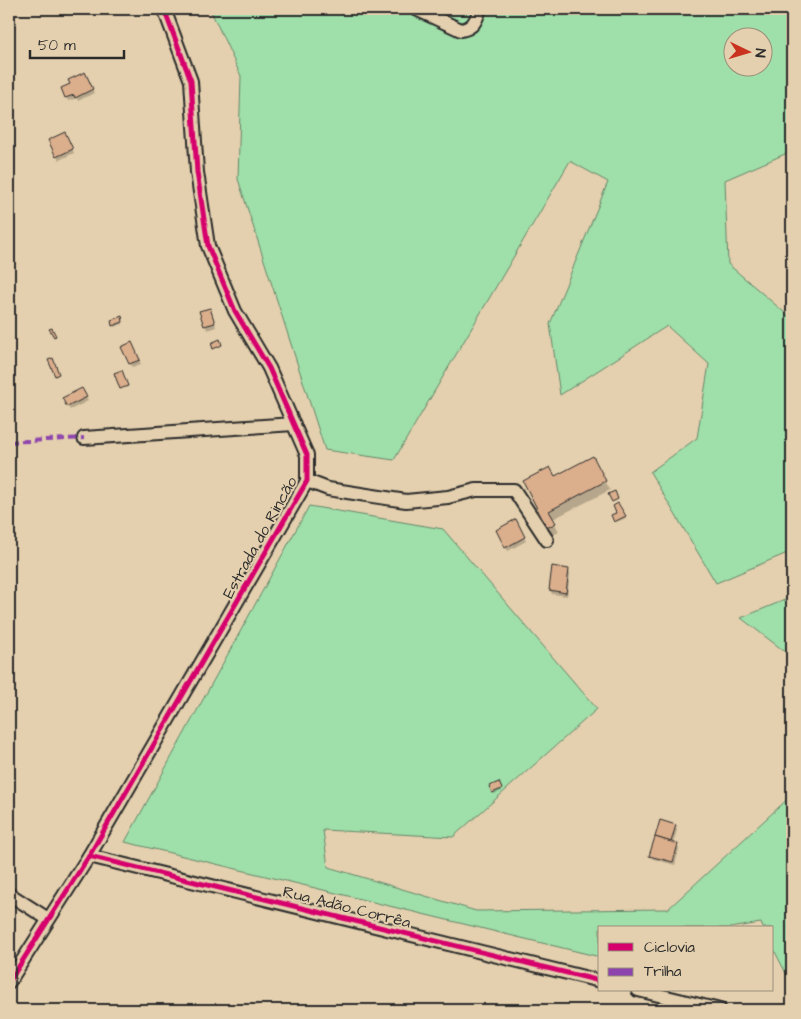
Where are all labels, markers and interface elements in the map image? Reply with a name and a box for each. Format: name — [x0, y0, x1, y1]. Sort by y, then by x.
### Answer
scale bar — [30, 28, 124, 60]
north arrow — [724, 28, 774, 78]
text: 50 m — [38, 35, 76, 56]
text: N — [750, 48, 770, 59]
street label: Estrada do Rincão — [217, 473, 303, 602]
street label: Rua Adão Corrêa — [281, 880, 413, 933]
legend — [598, 926, 774, 992]
text: Ciclovia — [644, 937, 695, 958]
text: Trilha — [644, 961, 682, 982]

